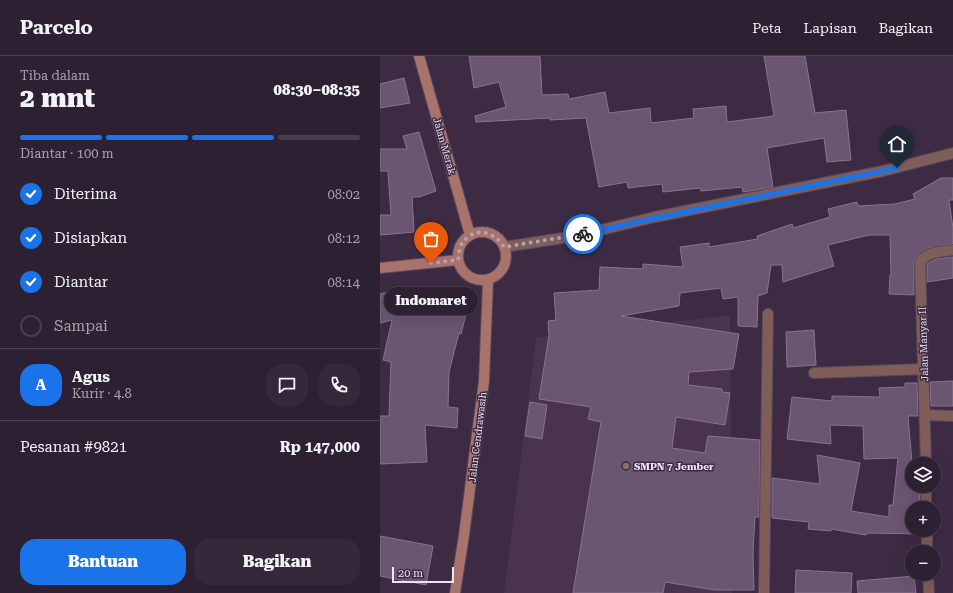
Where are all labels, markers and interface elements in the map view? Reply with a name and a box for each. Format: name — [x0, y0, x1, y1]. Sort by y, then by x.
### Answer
text: Parcelo — [20, 16, 93, 39]
text: Peta — [752, 20, 781, 36]
text: Lapisan — [803, 20, 857, 36]
text: Bagikan — [879, 20, 933, 36]
text: Tiba dalam — [20, 68, 90, 83]
text: 08:30–08:35 — [274, 81, 360, 99]
text: 2 mnt — [20, 83, 95, 113]
street label: Jalan Merak — [431, 116, 458, 177]
pin — [880, 127, 914, 168]
icon: home — [886, 133, 908, 155]
text: Diantar · 100 m — [20, 146, 114, 161]
icon: check — [20, 183, 42, 205]
text: Diterima — [54, 185, 117, 203]
text: 08:02 — [328, 187, 360, 202]
courier — [563, 214, 603, 254]
pin — [414, 222, 448, 263]
icon: bike — [572, 223, 594, 245]
icon: check — [20, 227, 42, 249]
icon: bag — [420, 228, 442, 250]
text: Disiapkan — [54, 229, 127, 247]
text: 08:12 — [328, 231, 360, 246]
icon: check — [20, 271, 42, 293]
text: Diantar — [54, 273, 108, 291]
text: 08:14 — [328, 275, 360, 290]
callout: Indomaret — [384, 287, 478, 315]
text: Indomaret — [395, 293, 467, 308]
street label: Jalan Manyar II — [917, 306, 930, 382]
text: Sampai — [54, 317, 108, 335]
button: chat — [266, 364, 308, 406]
button: phone — [318, 364, 360, 406]
text: Agus — [72, 368, 110, 386]
text: A — [36, 376, 46, 394]
text: Kurir · 4.8 — [72, 386, 132, 401]
street label: Jalan Cendrawasih — [466, 391, 489, 483]
text: Pesanan #9821 — [20, 438, 127, 456]
text: Rp 147,000 — [280, 438, 360, 456]
map controls — [905, 457, 941, 581]
button: layers — [905, 457, 941, 493]
marker: SMPN 7 Jember — [621, 461, 631, 471]
place label: SMPN 7 Jember — [634, 461, 714, 472]
button: + — [905, 501, 941, 537]
button: Bantuan — [20, 539, 186, 585]
button: Bagikan — [194, 539, 360, 585]
button: − — [905, 545, 941, 581]
scale bar — [392, 565, 454, 584]
text: 20 m — [398, 567, 423, 580]

